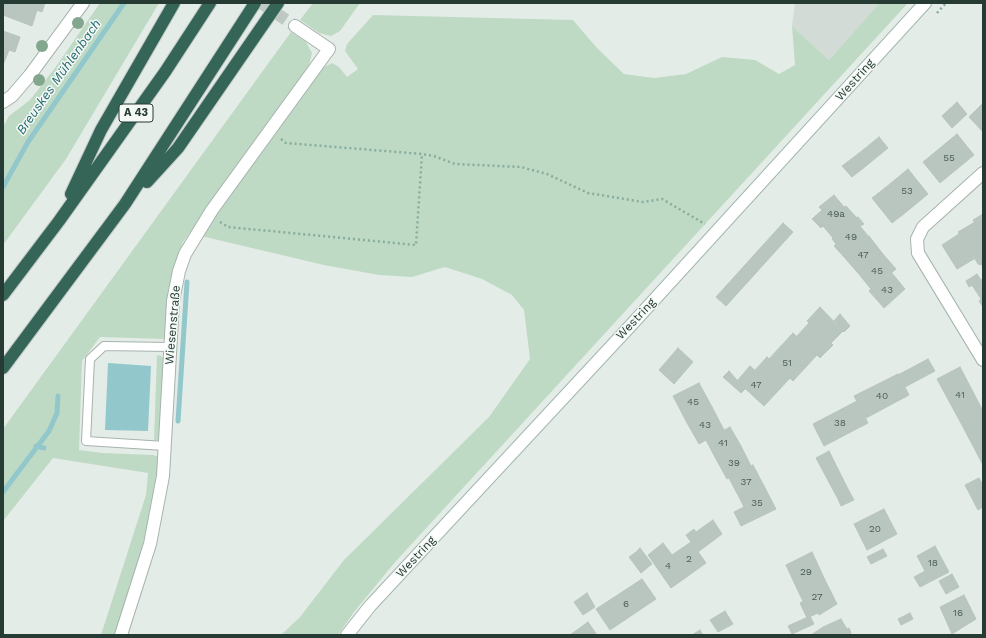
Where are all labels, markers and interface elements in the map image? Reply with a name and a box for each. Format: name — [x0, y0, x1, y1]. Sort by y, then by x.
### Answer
water label: Breuskes Mühlenbach — [13, 17, 105, 137]
street label: Westring — [832, 56, 878, 104]
road number: A 43 — [119, 104, 153, 122]
house number: 55 — [943, 152, 955, 164]
house number: 53 — [901, 185, 913, 197]
house number: 49a — [827, 208, 845, 220]
house number: 49 — [845, 231, 857, 243]
house number: 47 — [857, 249, 869, 261]
house number: 45 — [871, 265, 883, 277]
house number: 43 — [881, 284, 893, 296]
street label: Wiesenstraße — [162, 285, 184, 365]
street label: Westring — [613, 295, 659, 343]
house number: 51 — [782, 357, 792, 369]
house number: 47 — [750, 379, 762, 391]
house number: 41 — [955, 389, 965, 401]
house number: 40 — [876, 390, 888, 402]
house number: 45 — [687, 396, 699, 408]
house number: 38 — [834, 417, 846, 429]
house number: 43 — [699, 419, 711, 431]
house number: 41 — [718, 437, 728, 449]
house number: 39 — [728, 457, 740, 469]
house number: 37 — [740, 476, 752, 488]
house number: 35 — [751, 497, 763, 509]
house number: 20 — [869, 523, 881, 535]
street label: Westring — [393, 533, 439, 581]
house number: 2 — [686, 553, 692, 565]
house number: 18 — [928, 557, 938, 569]
house number: 4 — [665, 560, 671, 572]
house number: 29 — [800, 566, 812, 578]
house number: 27 — [811, 591, 823, 603]
house number: 6 — [623, 598, 629, 610]
house number: 16 — [953, 607, 963, 619]

